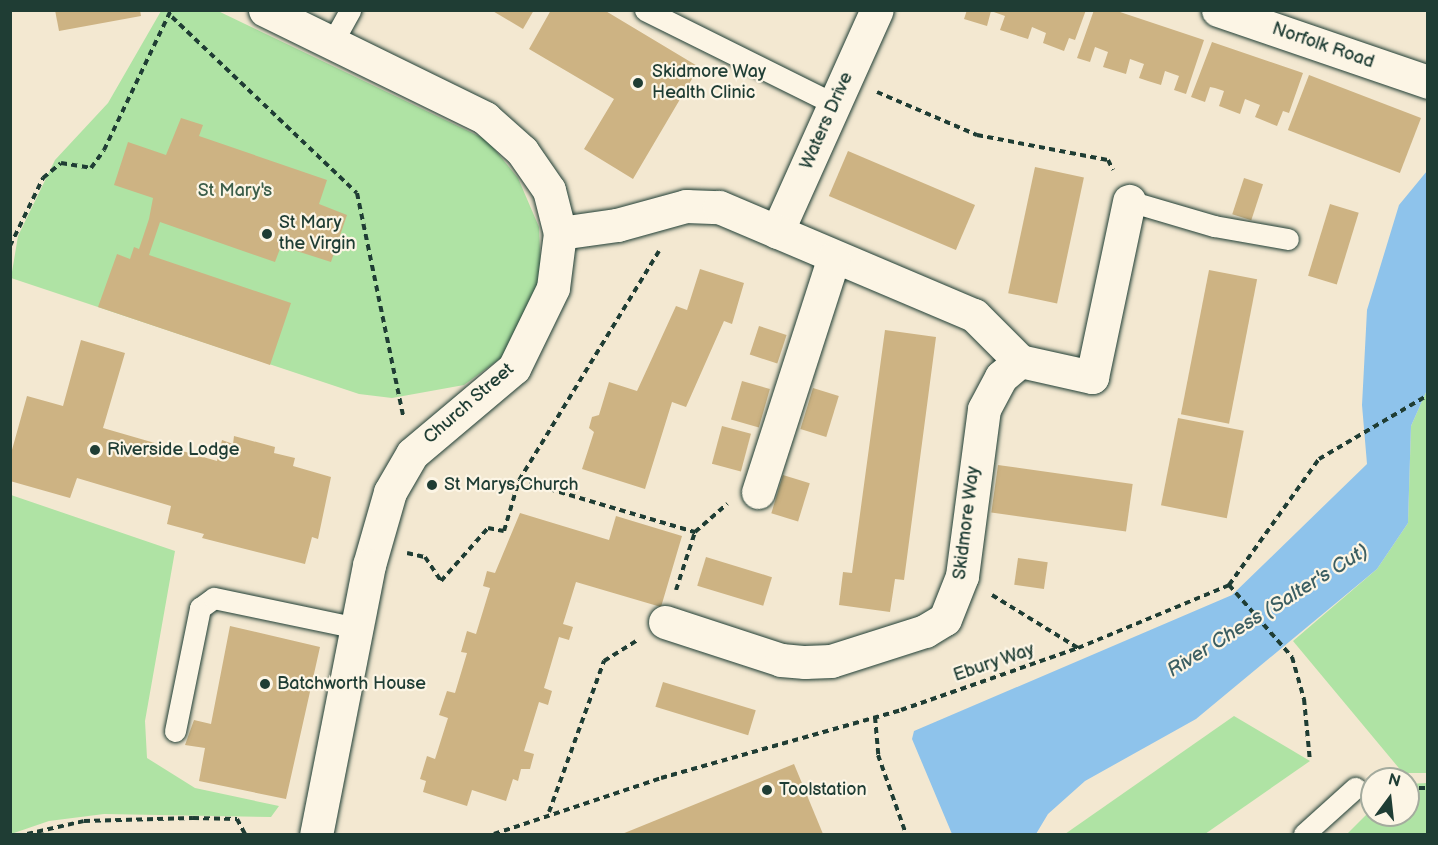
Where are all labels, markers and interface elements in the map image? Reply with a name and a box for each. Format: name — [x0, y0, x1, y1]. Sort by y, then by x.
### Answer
street label: Norfolk Road — [1269, 18, 1377, 74]
place label: Skidmore Way Health Clinic — [652, 62, 767, 104]
street label: Waters Drive — [796, 69, 858, 173]
marker: Skidmore Way Health Clinic — [629, 74, 647, 92]
park label: St Mary's — [198, 180, 272, 202]
place label: St Mary the Virgin — [279, 213, 356, 256]
marker: St Mary the Virgin — [260, 227, 274, 241]
street label: Church Street — [419, 359, 519, 449]
place label: Riverside Lodge — [107, 439, 239, 461]
marker: Riverside Lodge — [88, 443, 102, 457]
street label: Skidmore Way — [949, 465, 985, 581]
place label: St Marys Church — [444, 474, 578, 496]
marker: St Marys Church — [425, 478, 439, 492]
water label: River Chess (Salter's Cut) — [1163, 539, 1373, 683]
street label: Ebury Way — [950, 639, 1038, 687]
place label: Batchworth House — [277, 673, 426, 695]
marker: Batchworth House — [258, 677, 272, 691]
north arrow — [1360, 767, 1420, 827]
text: N — [1386, 770, 1403, 792]
place label: Toolstation — [779, 779, 867, 801]
marker: Toolstation — [760, 783, 774, 797]

